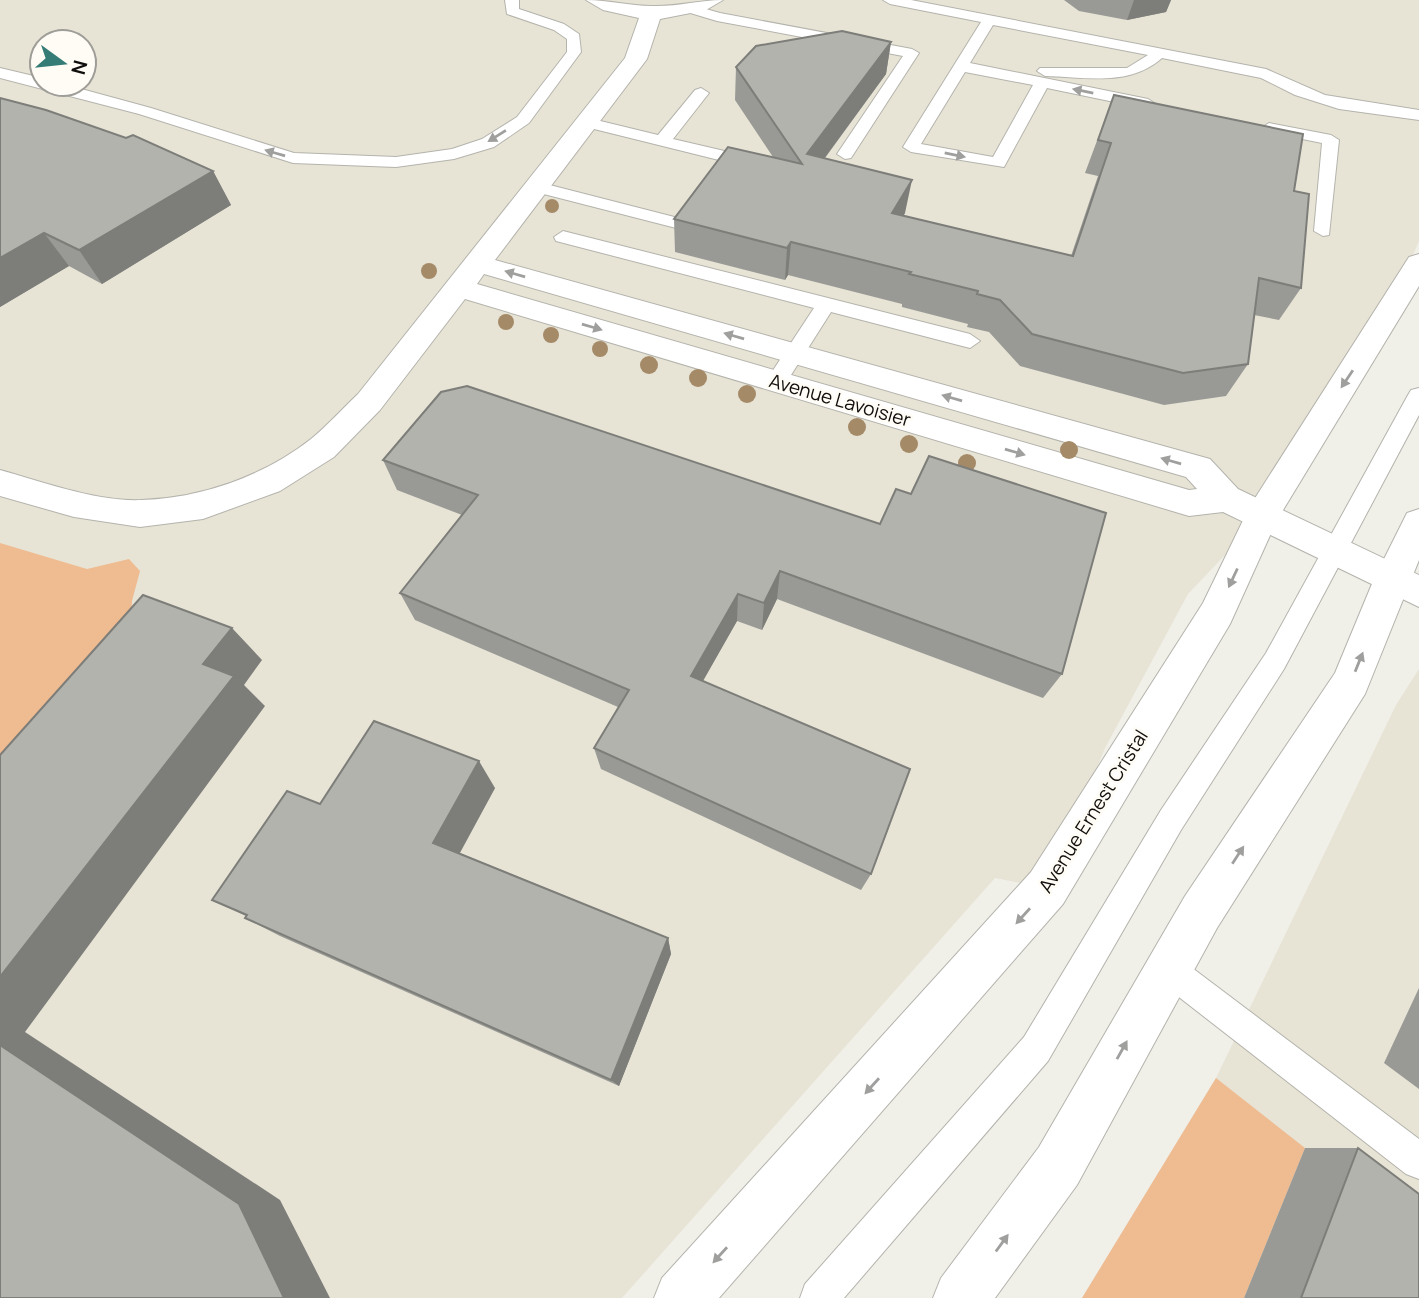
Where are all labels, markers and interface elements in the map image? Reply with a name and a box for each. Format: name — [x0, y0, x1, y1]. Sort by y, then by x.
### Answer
north arrow — [28, 28, 98, 98]
text: N — [65, 57, 94, 77]
one-way arrow — [1072, 86, 1094, 97]
one-way arrow — [488, 130, 507, 143]
one-way arrow — [264, 148, 285, 158]
one-way arrow — [944, 150, 966, 161]
one-way arrow — [504, 268, 525, 278]
one-way arrow — [581, 322, 603, 333]
one-way arrow — [723, 330, 744, 340]
street label: Avenue Lavoisier — [766, 367, 914, 433]
one-way arrow — [1340, 370, 1353, 389]
one-way arrow — [941, 392, 963, 403]
one-way arrow — [1005, 447, 1026, 457]
one-way arrow — [1160, 455, 1181, 465]
one-way arrow — [1227, 567, 1238, 588]
one-way arrow — [1353, 652, 1364, 673]
street label: Avenue Ernest Cristal — [1032, 725, 1154, 897]
one-way arrow — [1231, 845, 1244, 864]
one-way arrow — [1015, 907, 1031, 925]
one-way arrow — [1116, 1041, 1128, 1060]
one-way arrow — [864, 1077, 880, 1094]
one-way arrow — [995, 1234, 1009, 1252]
one-way arrow — [713, 1247, 728, 1264]

